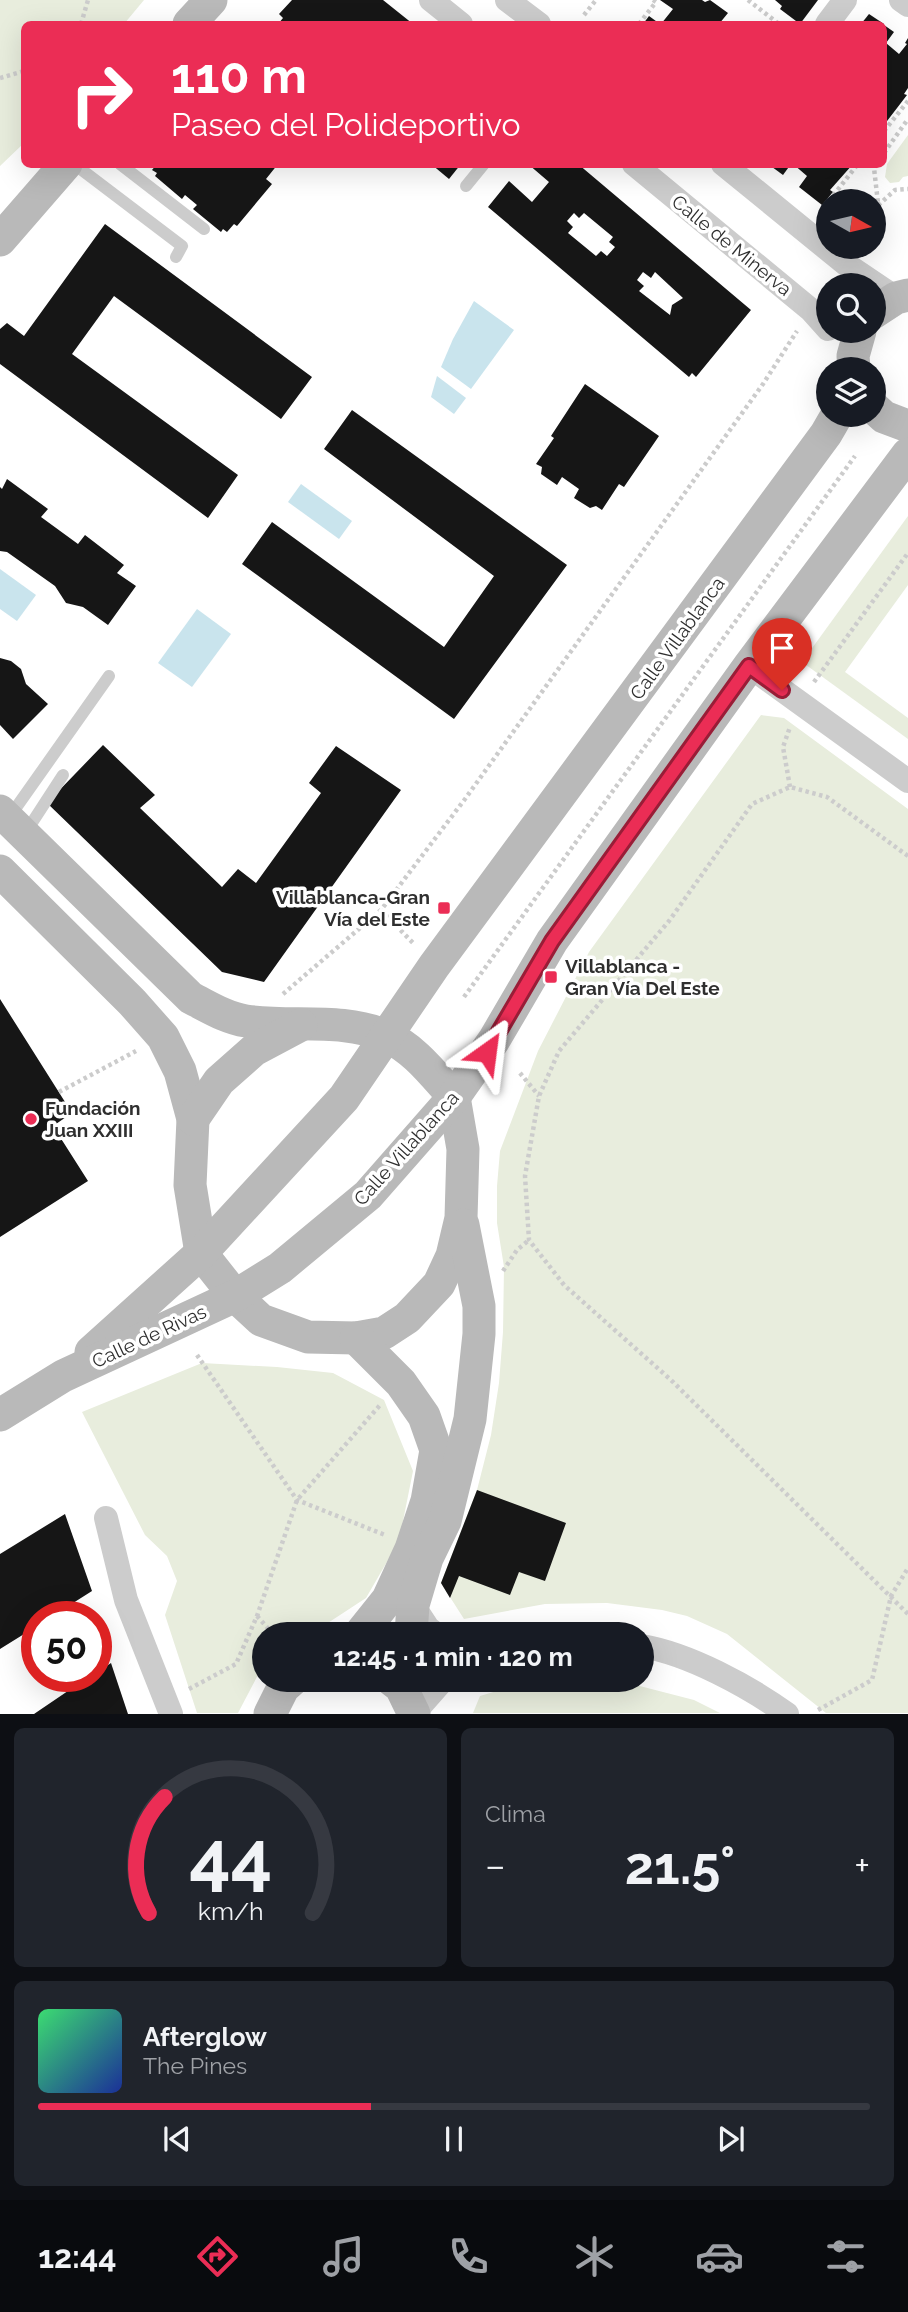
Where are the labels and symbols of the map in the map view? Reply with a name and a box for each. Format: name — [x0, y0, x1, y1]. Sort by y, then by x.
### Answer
north arrow — [816, 189, 886, 259]
street label: Calle de Minerva — [668, 190, 796, 300]
street label: Calle Villablanca — [625, 573, 729, 703]
pin — [752, 618, 812, 690]
place label: Villablanca-Gran Vía del Este — [276, 886, 430, 930]
marker: Villablanca-Gran Vía del Este — [436, 900, 452, 916]
place label: Villablanca - Gran Vía Del Este — [565, 955, 720, 999]
marker: Villablanca - Gran Vía Del Este — [543, 969, 559, 985]
position arrow — [450, 1015, 524, 1089]
street label: Calle Villablanca — [349, 1086, 463, 1210]
place label: Fundación Juan XXIII — [45, 1097, 140, 1141]
marker: Fundación Juan XXIII — [23, 1111, 39, 1127]
street label: Calle de Rivas — [88, 1300, 210, 1372]
speed limit sign: 50 — [21, 1601, 112, 1692]

